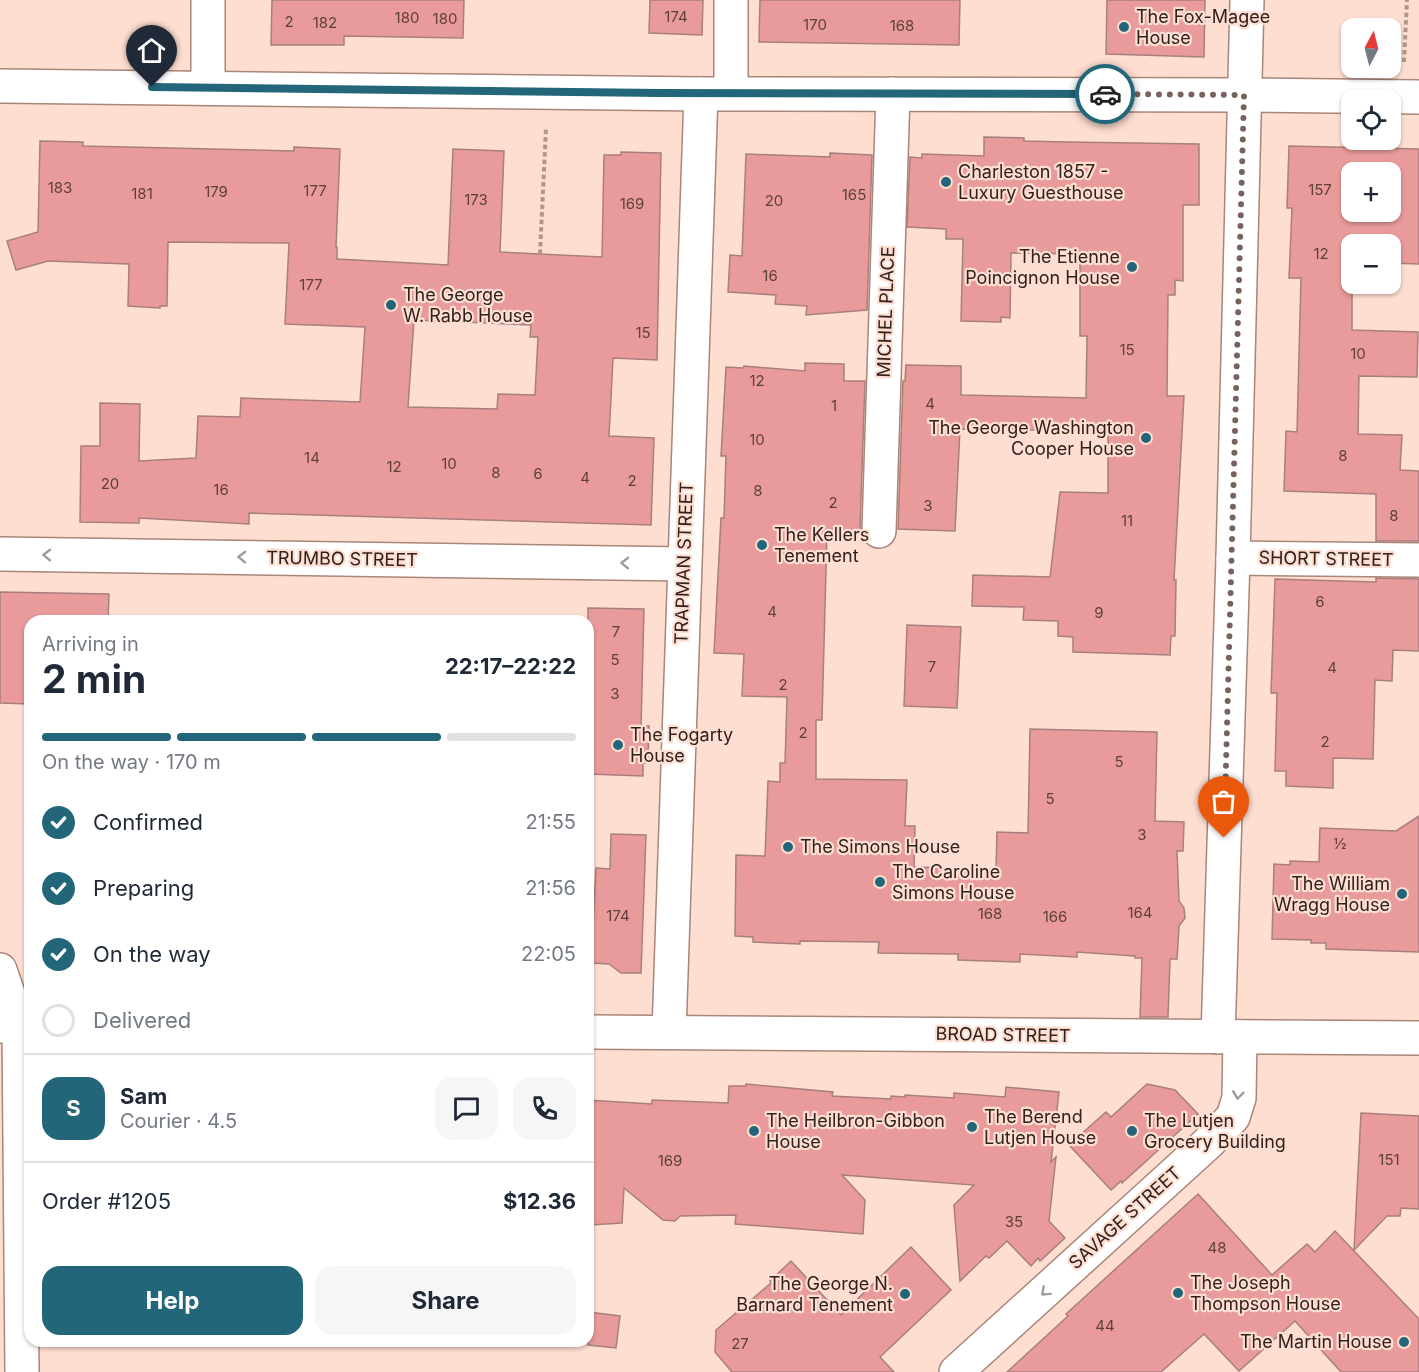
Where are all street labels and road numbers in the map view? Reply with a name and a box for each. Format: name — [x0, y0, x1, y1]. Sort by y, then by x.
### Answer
street label: MICHEL PLACE — [873, 246, 898, 378]
street label: TRAPMAN STREET — [670, 481, 697, 645]
street label: TRUMBO STREET — [266, 547, 418, 570]
street label: SHORT STREET — [1258, 547, 1394, 570]
street label: BROAD STREET — [935, 1023, 1071, 1046]
street label: SAVAGE STREET — [1064, 1162, 1185, 1273]

